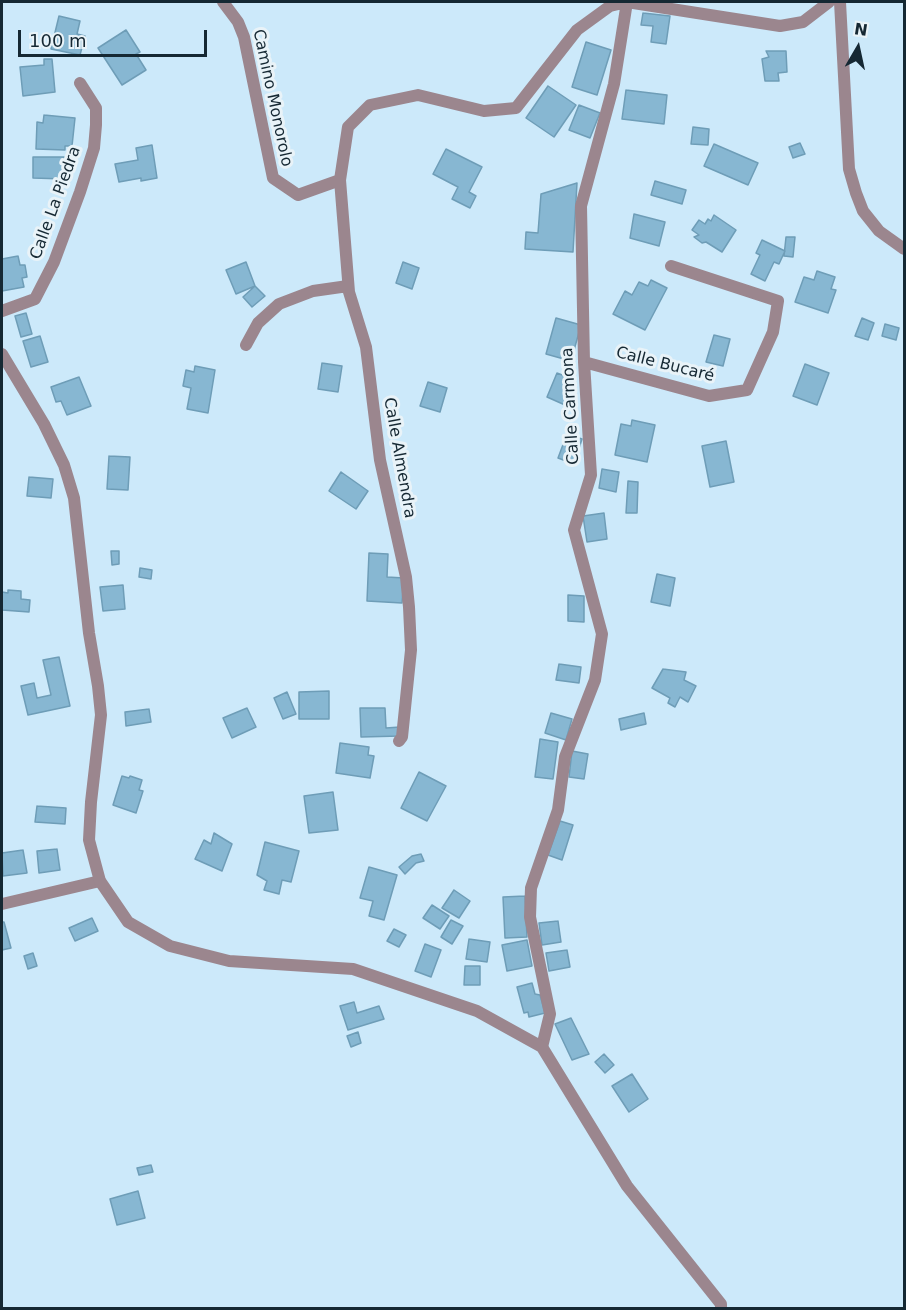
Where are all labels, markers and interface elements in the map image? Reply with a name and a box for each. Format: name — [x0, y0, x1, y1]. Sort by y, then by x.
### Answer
scale bar — [21, 18, 210, 56]
north arrow — [828, 18, 888, 78]
text: N — [853, 19, 869, 40]
street label: Camino Monorolo — [248, 28, 296, 168]
text: 100 m — [29, 30, 87, 51]
street label: Calle La Piedra — [27, 144, 85, 262]
street label: Calle Bucaré — [614, 344, 716, 386]
street label: Calle Carmona — [558, 347, 584, 465]
street label: Calle Almendra — [379, 396, 419, 520]

